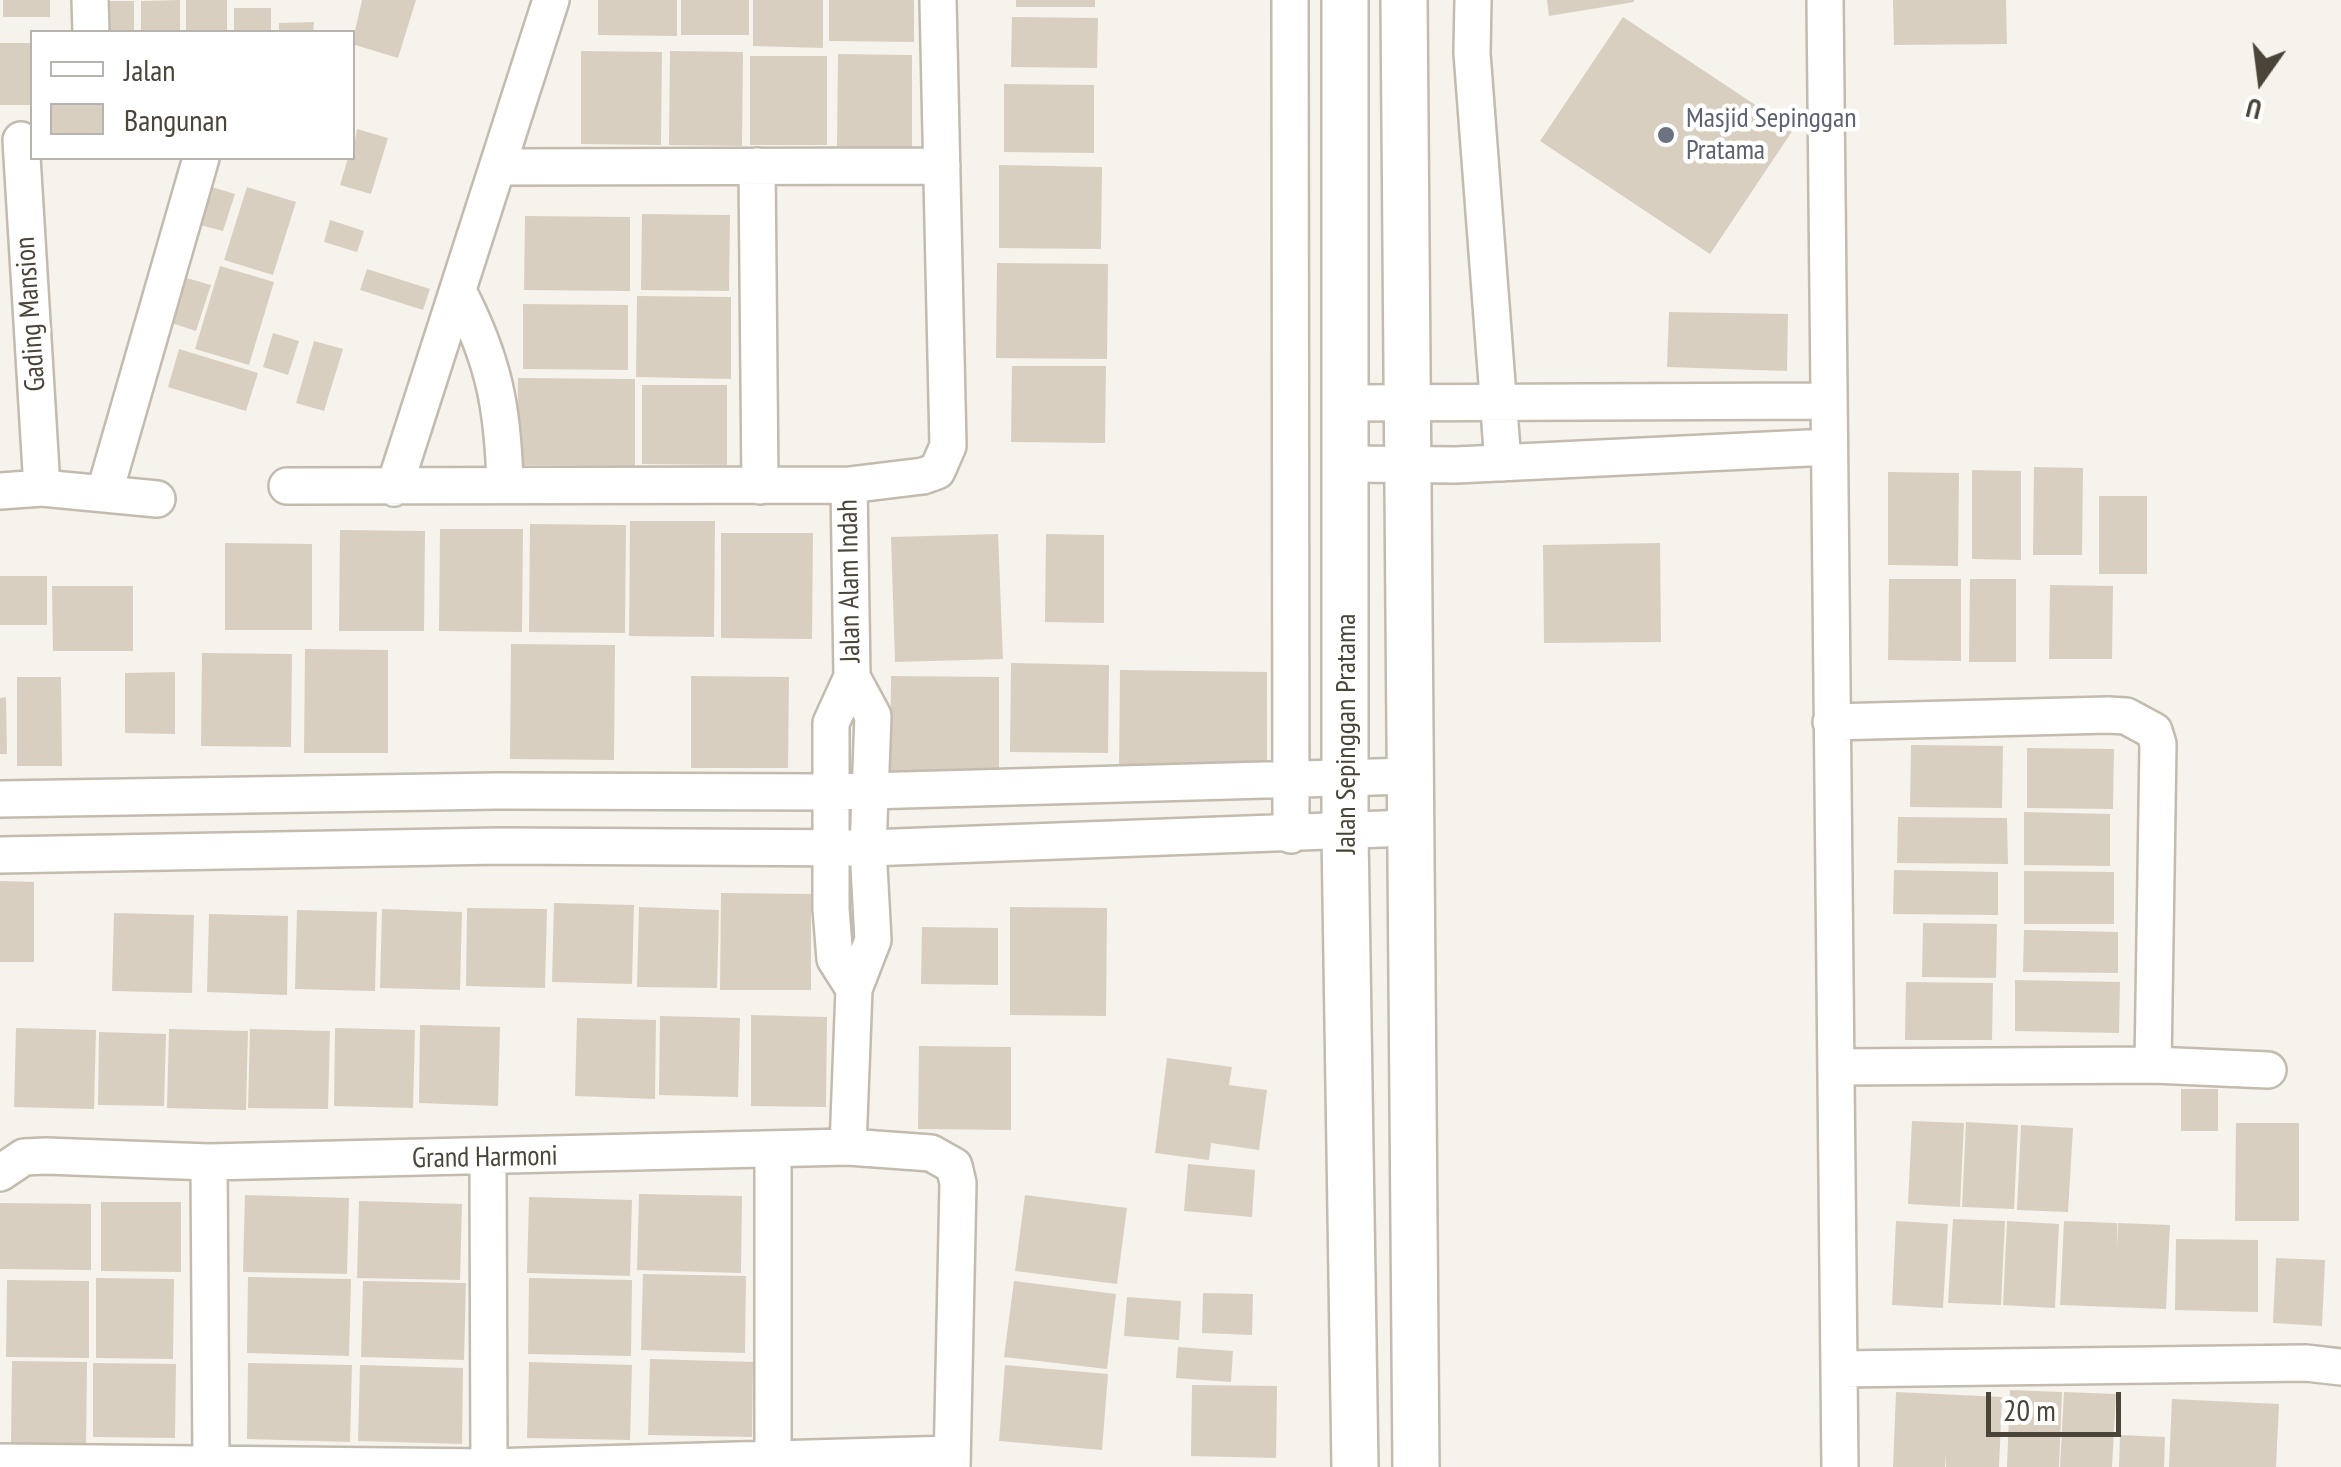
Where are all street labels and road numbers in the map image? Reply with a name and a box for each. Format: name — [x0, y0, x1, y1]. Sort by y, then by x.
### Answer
street label: Gading Mansion — [9, 236, 53, 392]
street label: Jalan Alam Indah — [832, 499, 868, 663]
street label: Jalan Sepinggan Pratama — [1330, 614, 1364, 854]
street label: Grand Harmoni — [412, 1140, 558, 1176]

